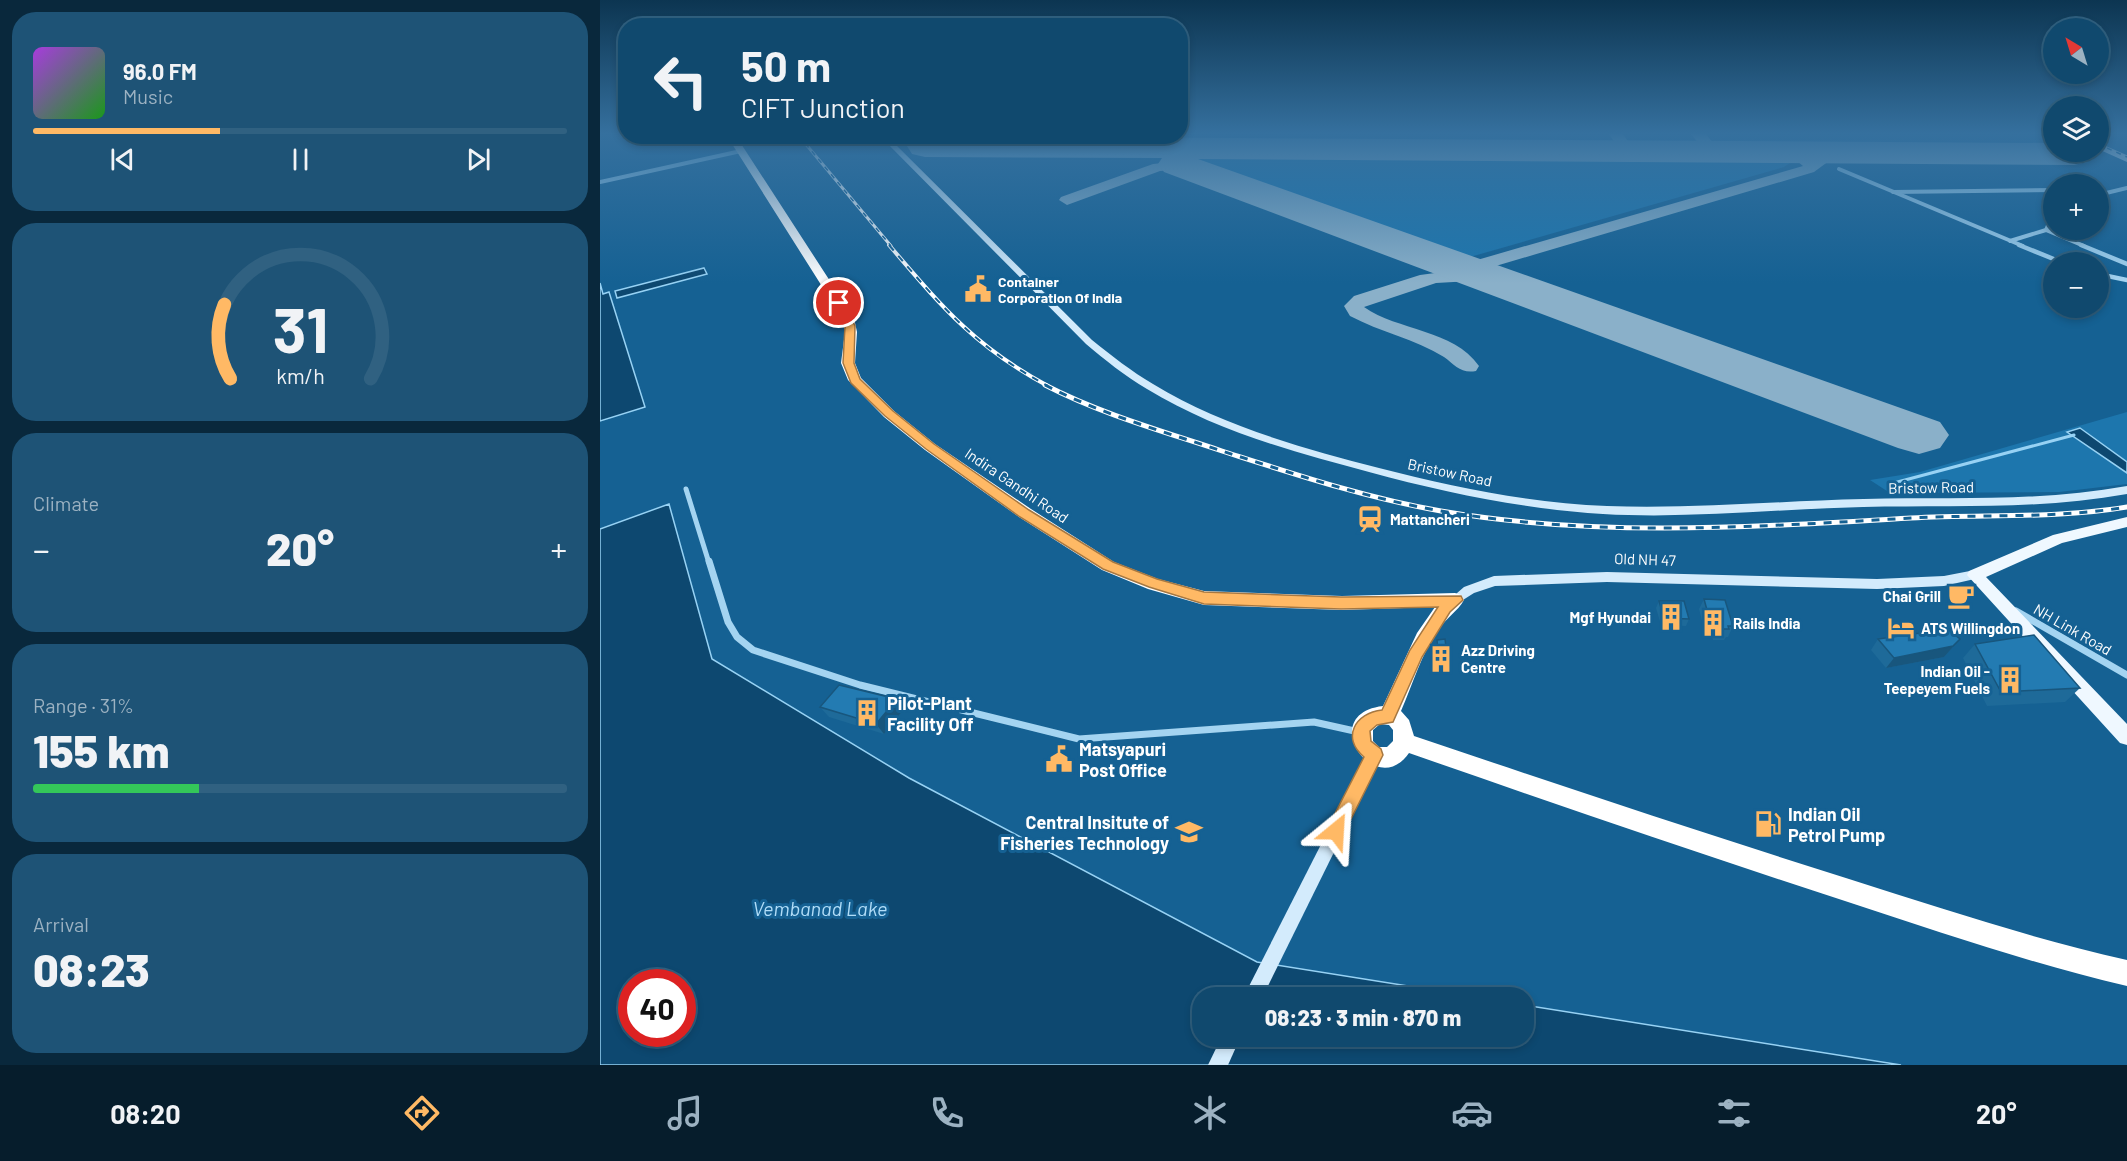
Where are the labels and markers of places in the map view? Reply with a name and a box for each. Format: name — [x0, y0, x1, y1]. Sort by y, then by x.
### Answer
place label: Container Corporation Of India — [998, 273, 1122, 306]
public building icon: Container Corporation Of India — [963, 274, 993, 304]
pin — [813, 277, 864, 328]
station icon: Mattancheri — [1355, 504, 1385, 534]
place label: Mattancheri — [1390, 510, 1470, 528]
cafe icon: Chai Grill — [1946, 581, 1976, 611]
place label: Chai Grill — [1883, 587, 1941, 605]
building icon: Mgf Hyundai — [1656, 602, 1686, 632]
place label: Mgf Hyundai — [1570, 608, 1651, 626]
building icon: Rails India — [1698, 608, 1728, 638]
hotel icon: ATS Willingdon — [1886, 613, 1916, 643]
place label: Rails India — [1733, 614, 1801, 632]
place label: ATS Willingdon — [1921, 619, 2020, 637]
place label: Azz Driving Centre — [1461, 641, 1535, 676]
building icon: Azz Driving Centre — [1426, 644, 1456, 674]
place label: Indian Oil - Teepeyem Fuels — [1884, 662, 1990, 697]
building icon: Indian Oil - Teepeyem Fuels — [1995, 665, 2025, 695]
place label: Pilot-Plant Facility Off — [887, 692, 974, 735]
building icon: Pilot-Plant Facility Off — [852, 698, 882, 728]
place label: Matsyapuri Post Office — [1079, 738, 1167, 781]
public building icon: Matsyapuri Post Office — [1044, 744, 1074, 774]
place label: Indian Oil Petrol Pump — [1788, 803, 1885, 846]
fuel station icon: Indian Oil Petrol Pump — [1753, 809, 1783, 839]
place label: Central Insitute of Fisheries Technology — [1000, 811, 1169, 854]
school or university icon: Central Insitute of Fisheries Technology — [1174, 817, 1204, 847]

